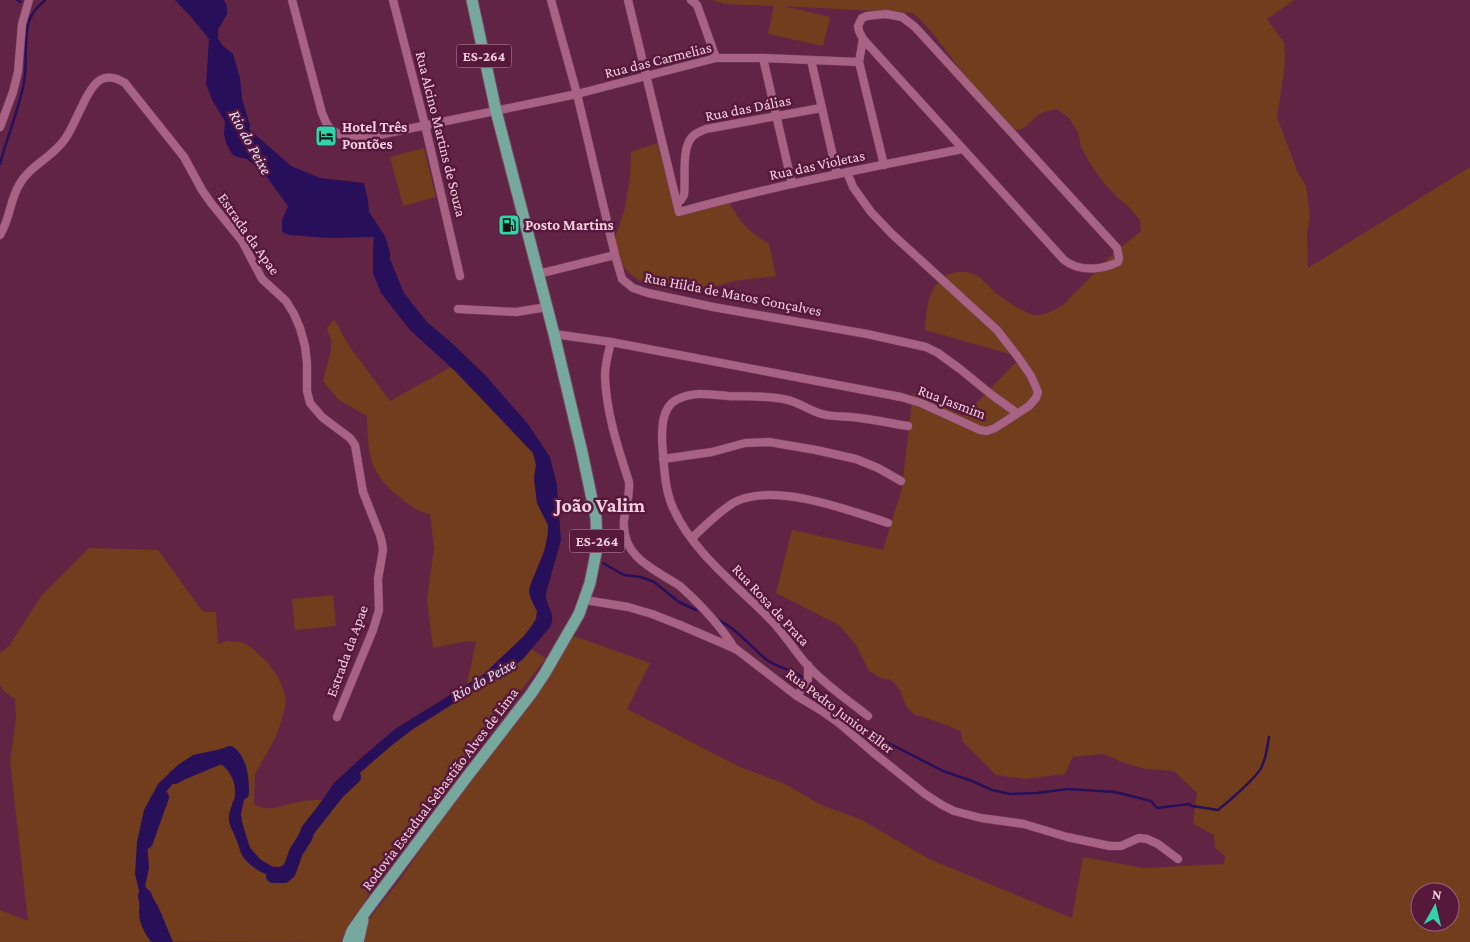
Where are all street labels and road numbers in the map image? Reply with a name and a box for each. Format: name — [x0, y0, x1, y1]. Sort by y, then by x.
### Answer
street label: Rua das Carmelias — [603, 39, 713, 81]
road number: ES-264 — [456, 44, 512, 68]
street label: Rua Alcino Martins de Souza — [413, 50, 469, 219]
street label: Rua das Dálias — [704, 92, 792, 124]
street label: Rua das Violetas — [768, 147, 866, 183]
street label: Estrada da Apae — [214, 190, 283, 279]
street label: Rua Hilda de Matos Gonçalves — [643, 269, 823, 320]
street label: Rua Jasmim — [916, 382, 988, 423]
road number: ES-264 — [570, 530, 624, 552]
street label: Rua Rosa de Prata — [729, 561, 813, 649]
street label: Estrada da Apae — [323, 603, 372, 699]
street label: Rua Pedro Junior Eller — [782, 665, 898, 758]
street label: Rodovia Estadual Sebastião Alves de Lima — [359, 685, 521, 893]

